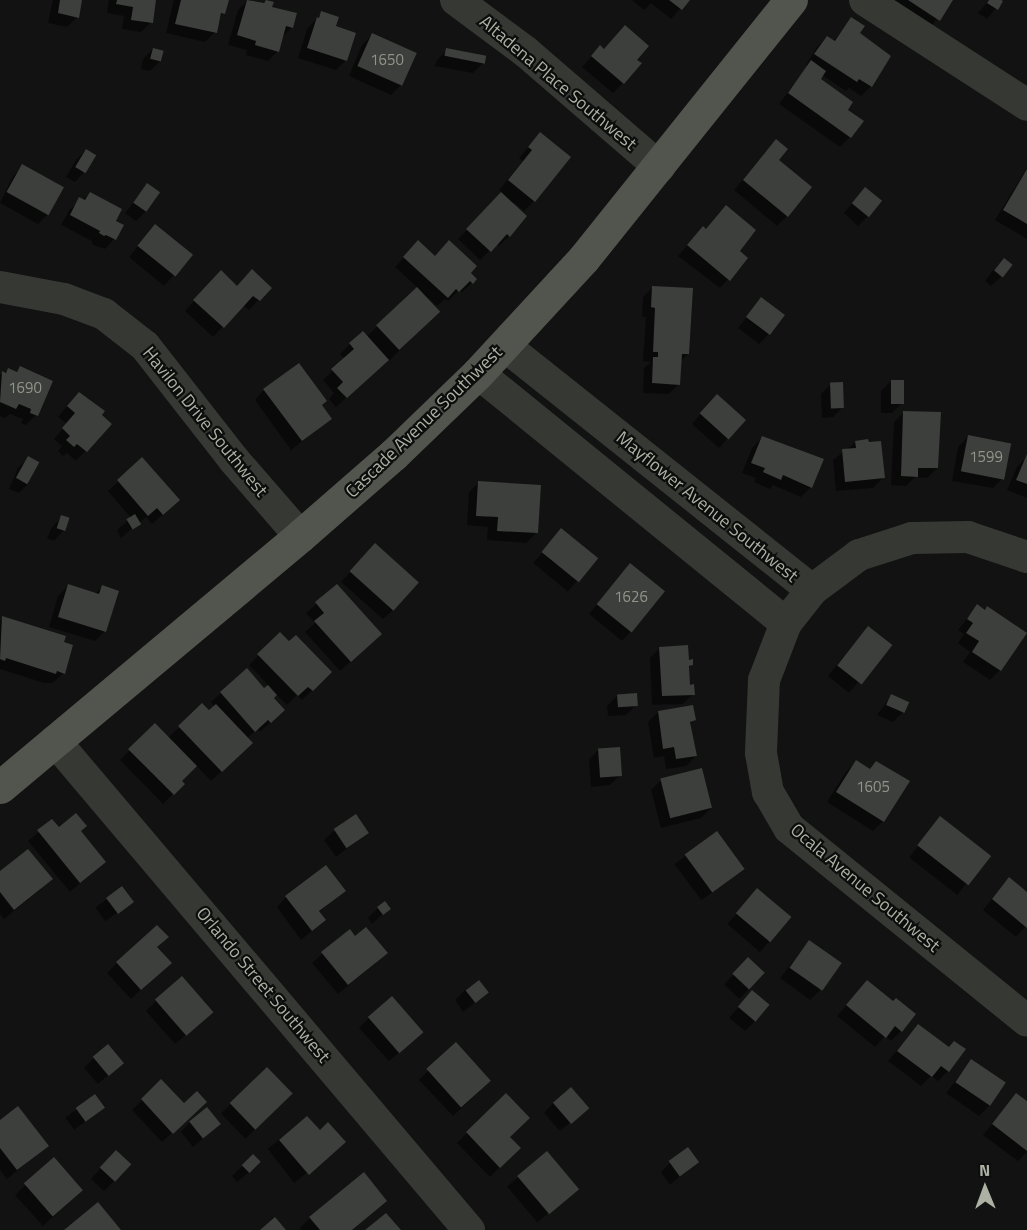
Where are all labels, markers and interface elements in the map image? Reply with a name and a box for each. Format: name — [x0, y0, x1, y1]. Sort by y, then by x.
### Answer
street label: Altadena Place Southwest — [475, 11, 641, 155]
house number: 1650 — [370, 51, 404, 69]
street label: Cascade Avenue Southwest — [341, 342, 507, 502]
street label: Havilon Drive Southwest — [138, 343, 272, 501]
house number: 1690 — [8, 379, 42, 397]
street label: Mayflower Avenue Southwest — [612, 427, 802, 587]
house number: 1599 — [969, 448, 1003, 466]
house number: 1626 — [614, 588, 648, 606]
house number: 1605 — [856, 778, 890, 796]
street label: Ocala Avenue Southwest — [786, 819, 944, 957]
street label: Orlando Street Southwest — [192, 903, 334, 1067]
north arrow — [955, 1158, 1015, 1218]
text: N — [979, 1158, 990, 1182]

